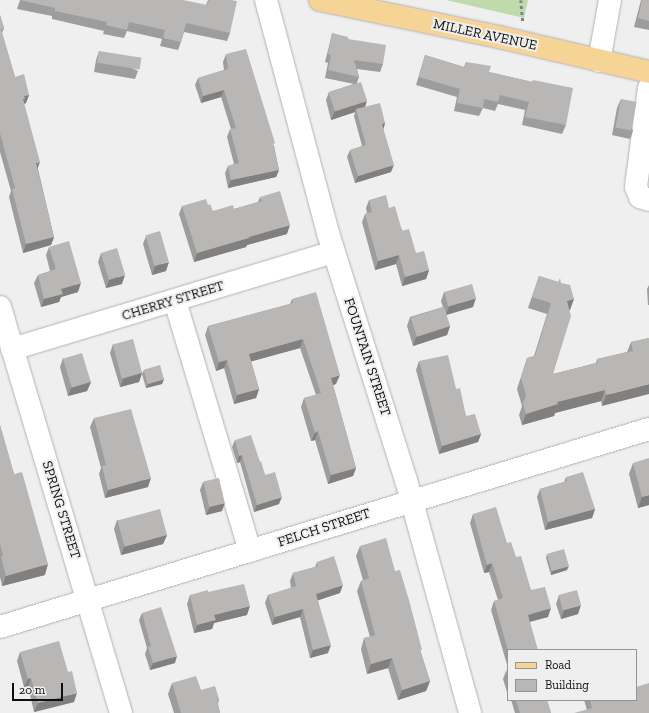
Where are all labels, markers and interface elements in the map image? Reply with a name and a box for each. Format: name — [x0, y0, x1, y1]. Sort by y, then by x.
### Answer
street label: MILLER AVENUE — [431, 16, 539, 54]
street label: CHERRY STREET — [120, 277, 226, 325]
street label: FOUNTAIN STREET — [340, 296, 394, 418]
street label: SPRING STREET — [38, 459, 84, 561]
street label: FELCH STREET — [276, 505, 372, 551]
legend — [507, 649, 637, 701]
text: Road — [545, 658, 571, 672]
scale bar — [14, 675, 65, 701]
text: Building — [545, 678, 589, 692]
text: 20 m — [19, 683, 45, 697]

